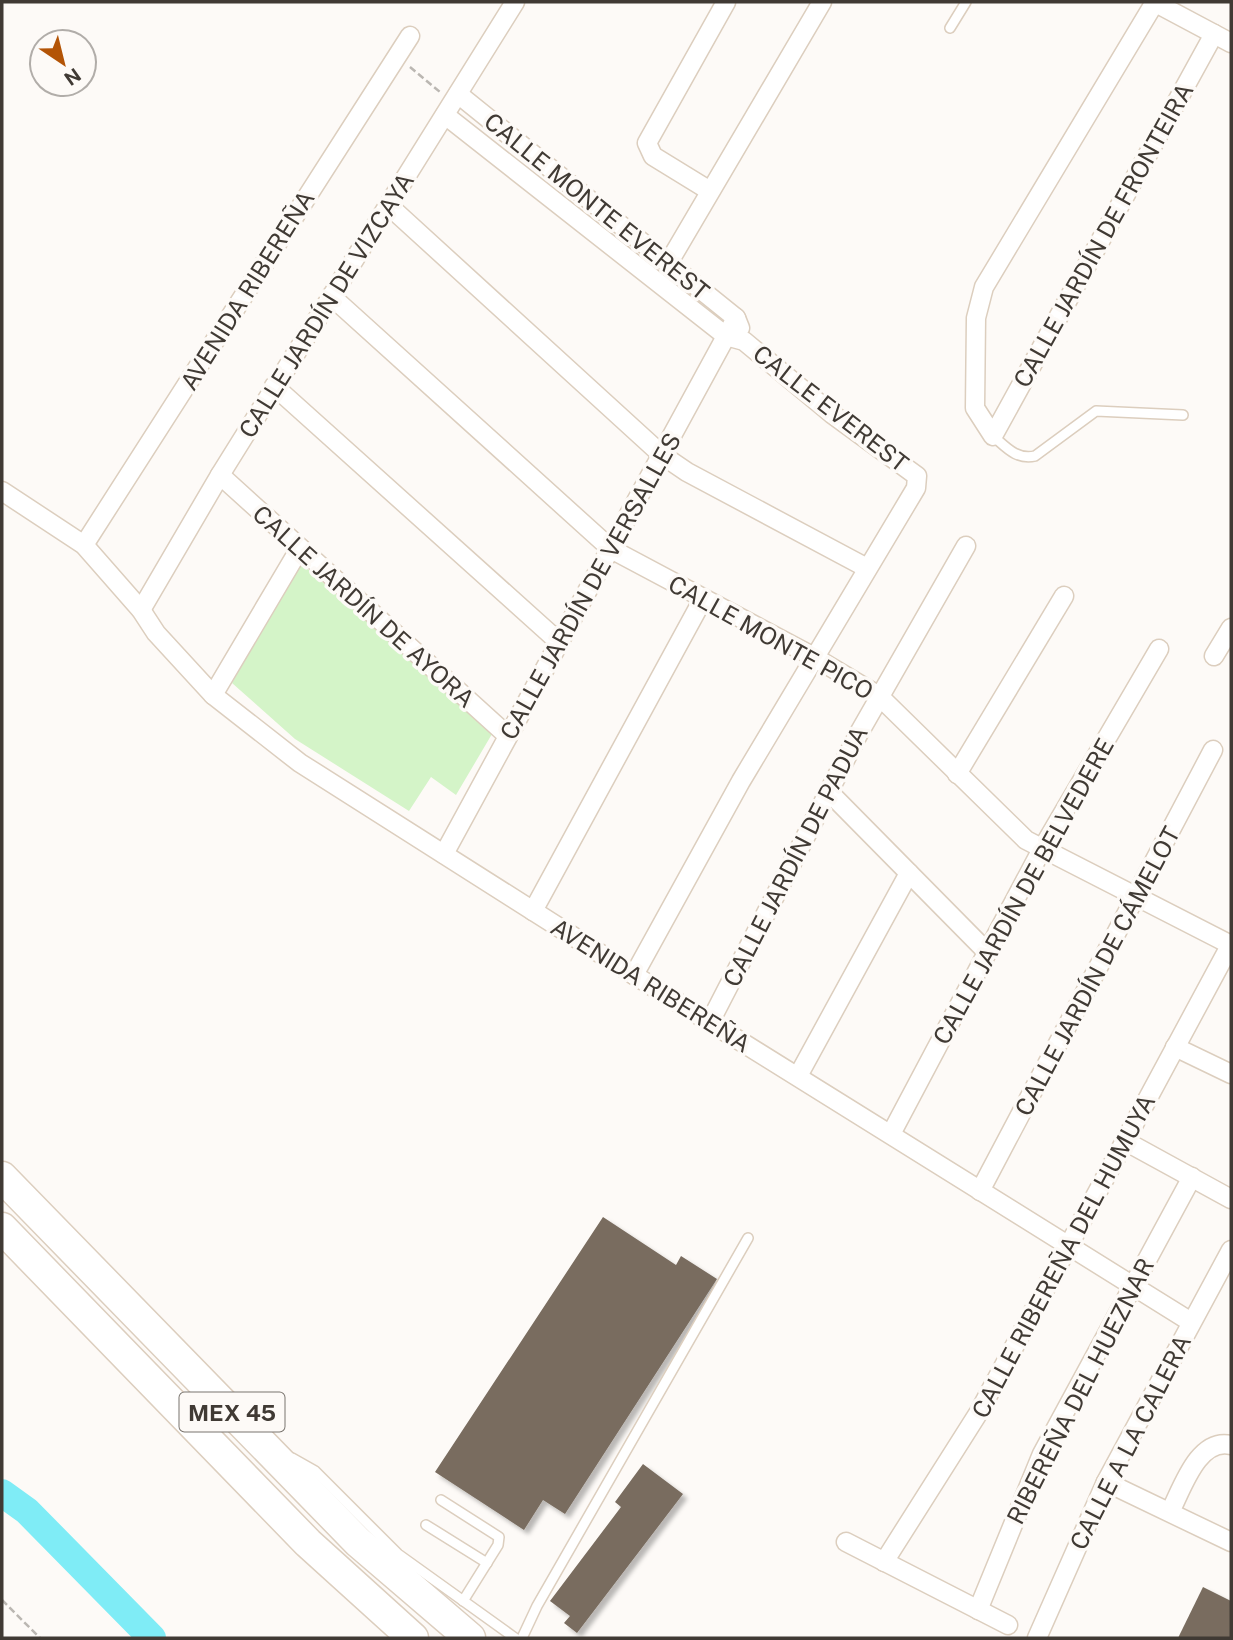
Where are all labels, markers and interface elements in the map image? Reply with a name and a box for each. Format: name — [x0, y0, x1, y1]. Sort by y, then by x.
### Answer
north arrow — [28, 28, 98, 98]
text: N — [60, 64, 85, 90]
street label: CALLE JARDÍN DE FRONTEIRA — [1007, 78, 1199, 392]
street label: CALLE MONTE EVEREST — [479, 107, 715, 305]
street label: CALLE JARDÍN DE VIZCAYA — [233, 167, 419, 443]
street label: AVENIDA RIBEREÑA — [174, 185, 320, 395]
street label: CALLE EVEREST — [748, 339, 914, 477]
street label: CALLE JARDÍN DE VERSALLES — [494, 428, 686, 744]
street label: CALLE JARDÍN DE AYORA — [247, 499, 481, 713]
street label: CALLE MONTE PICO — [664, 569, 878, 705]
street label: CALLE JARDÍN DE PADUA — [717, 721, 873, 991]
street label: CALLE JARDÍN DE BELVEDERE — [927, 733, 1119, 1049]
street label: CALLE JARDÍN DE CÁMELOT — [1009, 822, 1185, 1120]
street label: AVENIDA RIBEREÑA — [546, 912, 756, 1058]
street label: CALLE RIBEREÑA DEL HUMUYA — [966, 1089, 1160, 1423]
street label: RIBEREÑA DEL HUEZNAR — [1001, 1253, 1159, 1529]
street label: CALLE A LA CALERA — [1064, 1330, 1196, 1554]
road number: MEX 45 — [180, 1392, 284, 1432]

